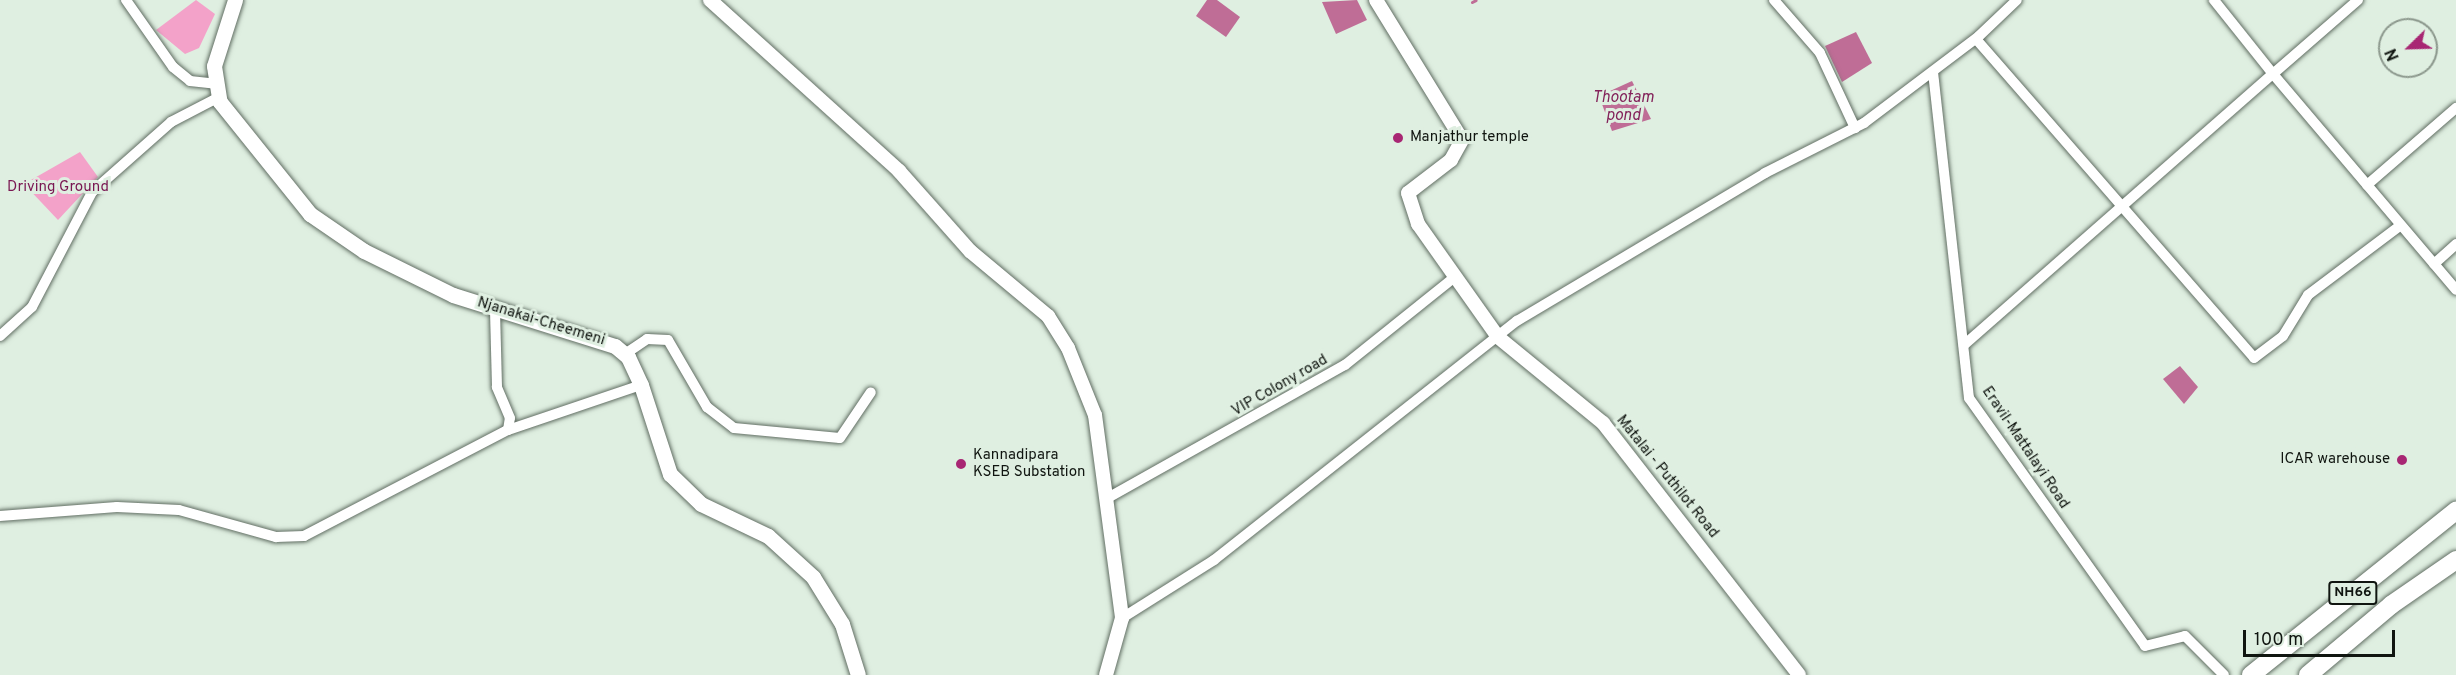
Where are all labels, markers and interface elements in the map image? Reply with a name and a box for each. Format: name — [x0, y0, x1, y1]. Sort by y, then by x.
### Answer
north arrow — [2378, 18, 2438, 78]
text: N — [2382, 45, 2405, 63]
water label: Thootam pond — [1592, 88, 1654, 126]
place label: Manjathur temple — [1410, 129, 1529, 147]
marker: Manjathur temple — [1391, 131, 1405, 145]
park label: Driving Ground — [7, 179, 109, 197]
street label: Njanakai-Cheemeni — [475, 294, 607, 350]
street label: VIP Colony road — [1229, 351, 1331, 421]
street label: Eravil-Mattalayi Road — [1977, 384, 2073, 512]
street label: Matalai - Puthilot Road — [1612, 412, 1722, 542]
place label: Kannadipara KSEB Substation — [973, 446, 1085, 481]
place label: ICAR warehouse — [2280, 451, 2390, 469]
marker: ICAR warehouse — [2395, 453, 2409, 467]
marker: Kannadipara KSEB Substation — [954, 457, 968, 471]
road number: NH66 — [2328, 582, 2378, 604]
scale bar — [2246, 618, 2398, 656]
text: 100 m — [2254, 629, 2303, 652]

